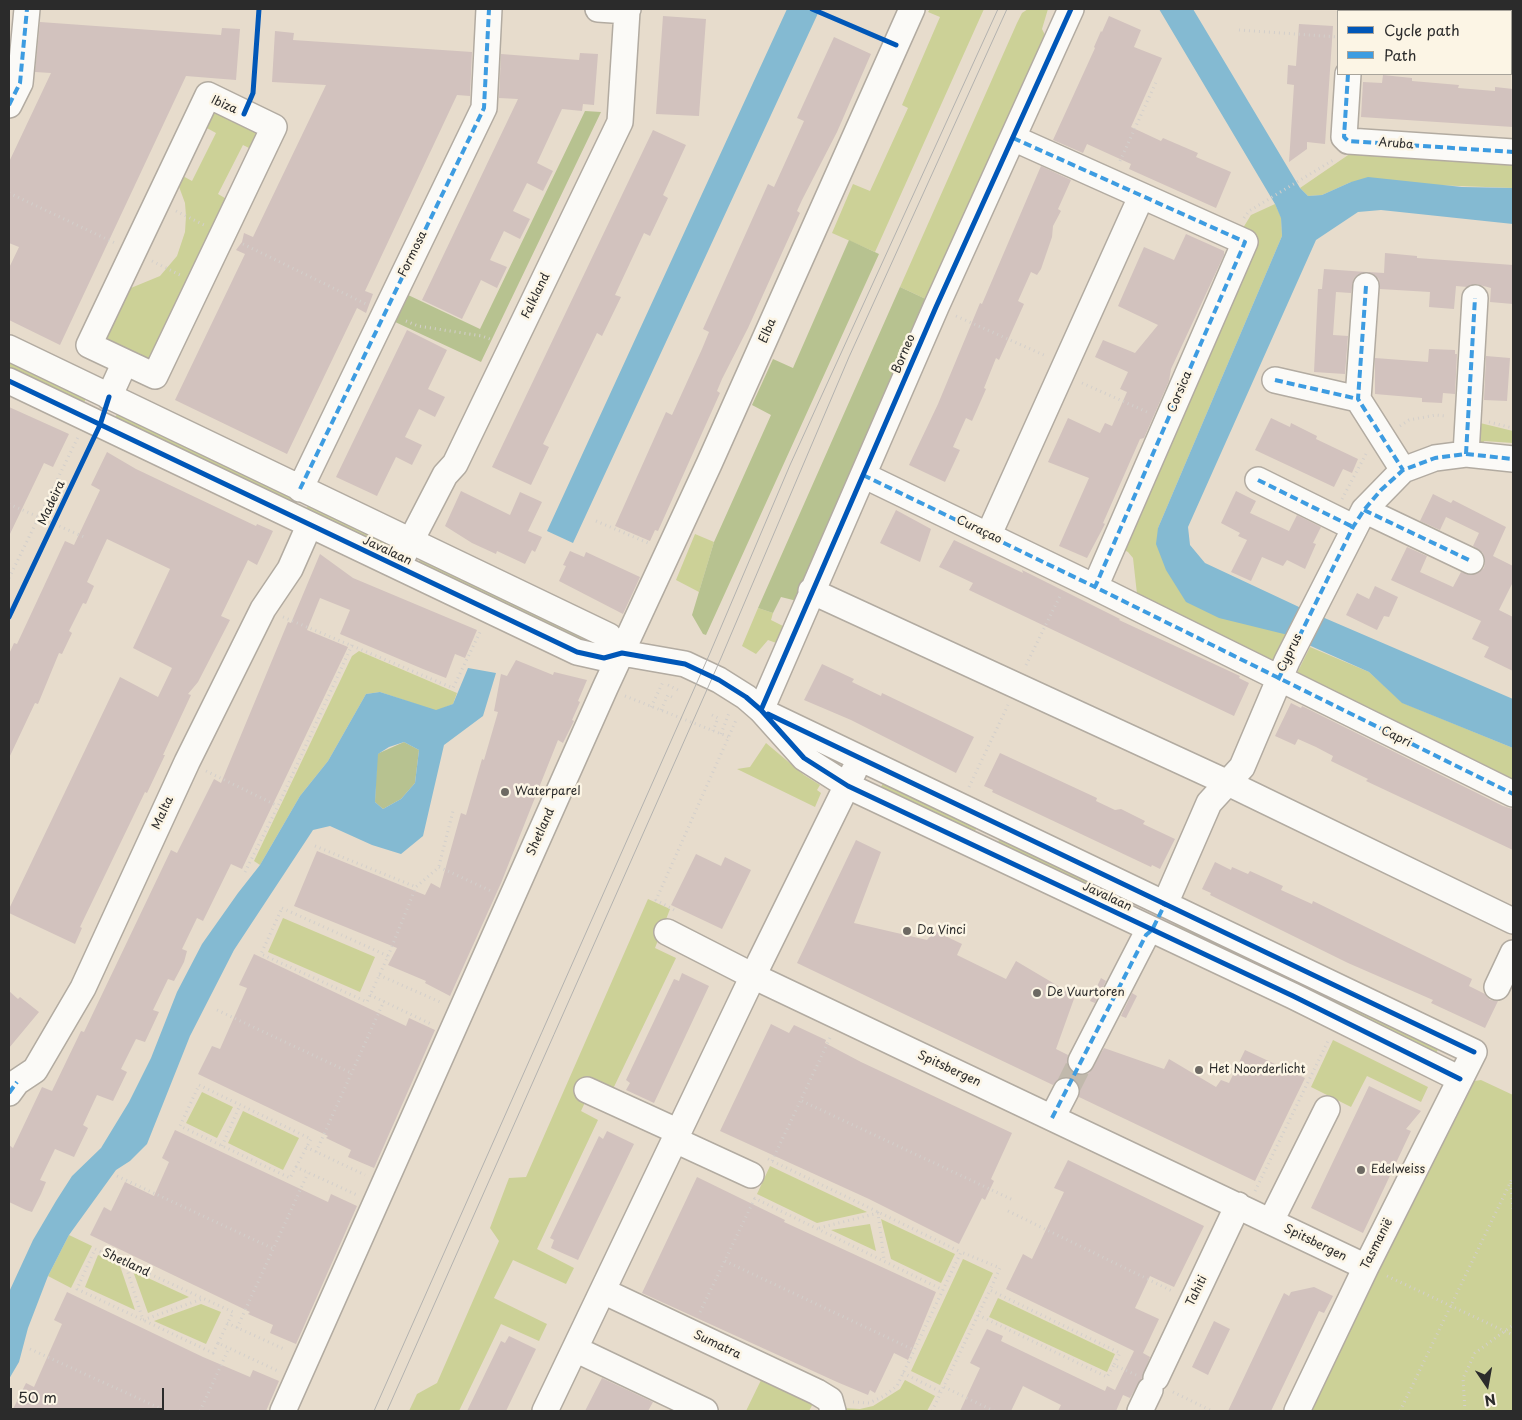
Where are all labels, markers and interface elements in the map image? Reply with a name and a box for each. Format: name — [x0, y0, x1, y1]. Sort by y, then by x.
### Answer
legend — [1337, 10, 1512, 75]
text: Cycle path — [1384, 18, 1460, 41]
text: Path — [1384, 43, 1416, 66]
street label: Ibiza — [209, 93, 239, 117]
street label: Aruba — [1378, 136, 1414, 152]
street label: Formosa — [396, 229, 430, 279]
street label: Falkland — [519, 271, 553, 321]
street label: Elba — [756, 316, 780, 346]
street label: Borneo — [889, 332, 919, 376]
street label: Corsica — [1165, 369, 1195, 415]
street label: Madeira — [35, 478, 69, 528]
street label: Curaçao — [954, 513, 1004, 547]
street label: Javalaan — [360, 533, 414, 569]
street label: Cyprus — [1275, 632, 1305, 674]
street label: Capri — [1379, 724, 1413, 750]
place label: Waterparel — [515, 785, 580, 799]
marker: Waterparel — [499, 786, 511, 798]
street label: Malta — [149, 794, 177, 832]
street label: Shetland — [524, 806, 558, 858]
street label: Javalaan — [1080, 879, 1134, 915]
place label: Da Vinci — [917, 924, 966, 938]
marker: Da Vinci — [901, 925, 913, 937]
place label: De Vuurtoren — [1047, 986, 1125, 1000]
marker: De Vuurtoren — [1031, 987, 1043, 999]
street label: Spitsbergen — [915, 1048, 983, 1090]
place label: Het Noorderlicht — [1209, 1063, 1306, 1077]
marker: Het Noorderlicht — [1193, 1064, 1205, 1076]
place label: Edelweiss — [1371, 1163, 1425, 1177]
marker: Edelweiss — [1355, 1164, 1367, 1176]
street label: Tasmanië — [1358, 1216, 1396, 1272]
street label: Spitsbergen — [1281, 1222, 1349, 1264]
street label: Shetland — [100, 1246, 152, 1280]
street label: Tahiti — [1183, 1273, 1211, 1309]
street label: Sumatra — [691, 1328, 743, 1362]
north arrow — [1462, 1360, 1512, 1410]
scale bar — [12, 1378, 166, 1410]
text: 50 m — [18, 1385, 57, 1408]
text: N — [1483, 1389, 1498, 1412]

